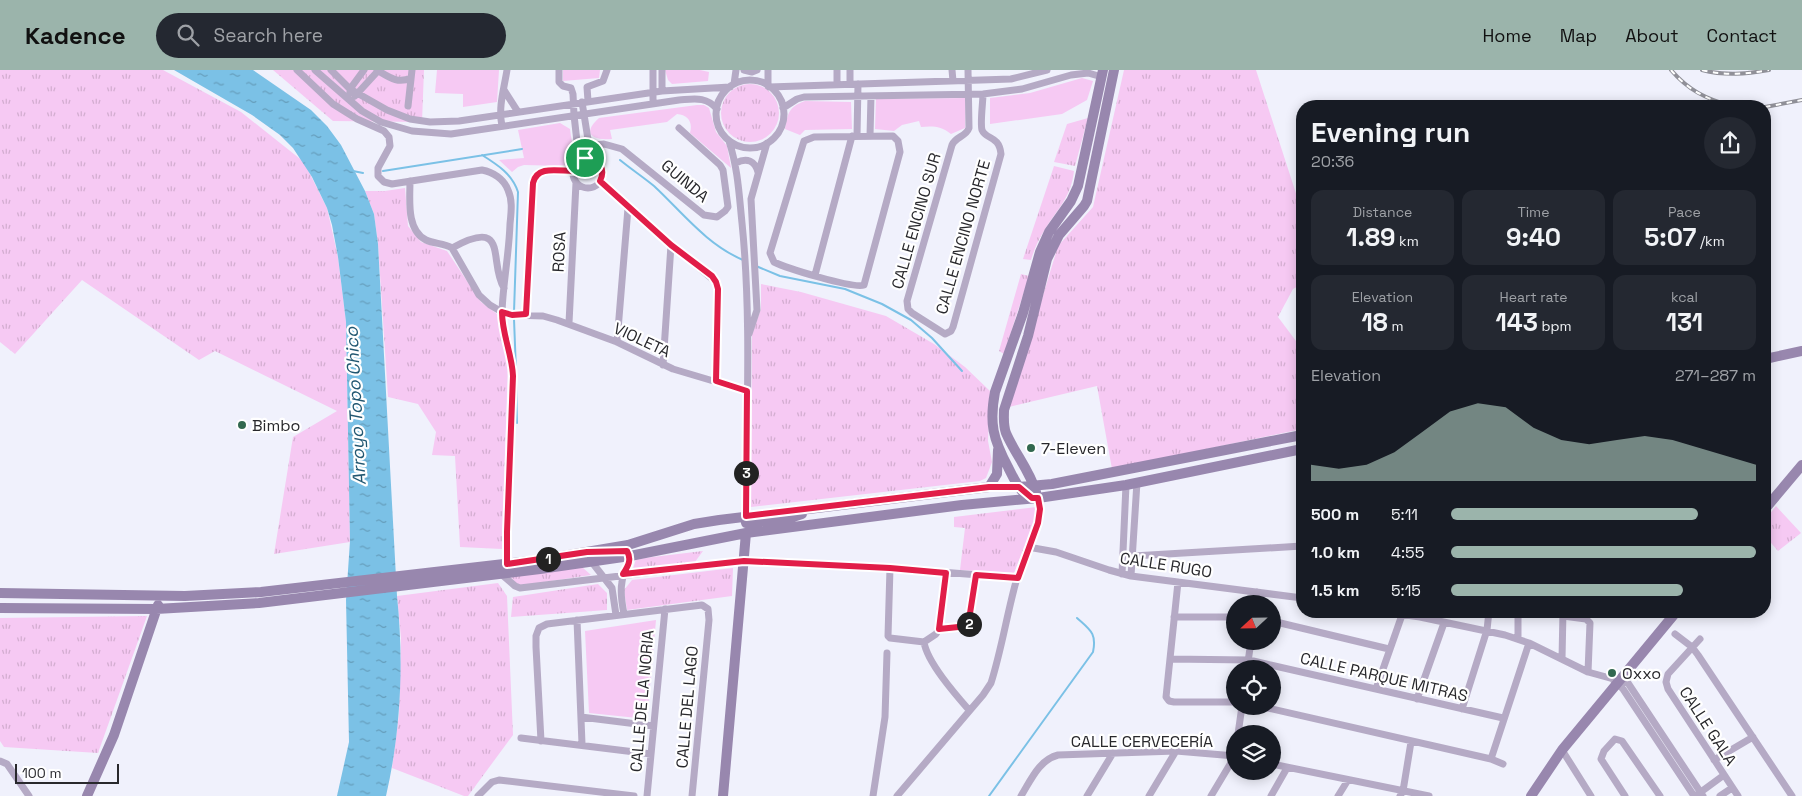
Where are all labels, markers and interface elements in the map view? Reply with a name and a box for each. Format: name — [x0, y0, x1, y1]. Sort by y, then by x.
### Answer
search box — [156, 13, 506, 58]
text: Kadence — [25, 20, 126, 51]
icon: search — [174, 21, 202, 49]
text: Search here — [214, 23, 323, 48]
text: Home — [1483, 24, 1532, 47]
text: Map — [1560, 24, 1597, 47]
text: About — [1625, 24, 1679, 47]
text: Contact — [1707, 24, 1777, 47]
text: Evening run — [1311, 114, 1470, 150]
button: share — [1704, 117, 1756, 169]
pin — [564, 137, 606, 179]
icon: arrive — [571, 144, 599, 172]
street label: CALLE ENCINO SUR — [887, 151, 945, 291]
text: 20:36 — [1311, 151, 1354, 172]
street label: GUINDA — [657, 155, 713, 207]
street label: CALLE ENCINO NORTE — [931, 157, 995, 317]
text: Distance — [1353, 203, 1412, 221]
text: Time — [1518, 203, 1549, 221]
text: Pace — [1668, 203, 1701, 221]
text: 1.89 — [1346, 221, 1396, 253]
text: 9:40 — [1506, 221, 1561, 253]
text: 5:07 — [1644, 221, 1696, 253]
street label: ROSA — [547, 231, 571, 273]
text: km — [1396, 232, 1419, 250]
text: /km — [1696, 232, 1725, 250]
text: Elevation — [1352, 288, 1413, 306]
text: Heart rate — [1500, 288, 1567, 306]
text: kcal — [1671, 288, 1698, 306]
text: 18 — [1362, 306, 1388, 338]
text: 143 — [1495, 306, 1538, 338]
text: 131 — [1666, 306, 1703, 338]
text: m — [1388, 317, 1403, 335]
text: bpm — [1538, 317, 1572, 335]
street label: VIOLETA — [610, 318, 674, 362]
water label: Arroyo Topo Chico — [339, 326, 371, 486]
text: Elevation — [1311, 365, 1381, 386]
text: 271–287 m — [1675, 365, 1756, 386]
place label: Bimbo — [252, 415, 300, 436]
marker: Bimbo — [236, 419, 248, 431]
place label: 7-Eleven — [1041, 438, 1106, 459]
marker: 7-Eleven — [1025, 442, 1037, 454]
pin: 3 — [734, 460, 758, 486]
text: 3 — [742, 464, 751, 482]
text: 500 m — [1311, 504, 1359, 525]
text: 5:11 — [1391, 504, 1418, 525]
text: 1.0 km — [1311, 542, 1360, 563]
text: 4:55 — [1391, 542, 1424, 563]
pin: 1 — [536, 546, 560, 572]
street label: CALLE RUGO — [1118, 547, 1214, 583]
text: 1 — [545, 550, 552, 568]
text: 1.5 km — [1311, 580, 1359, 601]
text: 5:15 — [1391, 580, 1421, 601]
north arrow — [1226, 595, 1281, 650]
map controls — [1226, 595, 1281, 780]
pin: 2 — [956, 612, 982, 636]
text: 2 — [965, 615, 974, 633]
street label: CALLE DE LA NORIA — [625, 629, 659, 773]
street label: CALLE DEL LAGO — [671, 645, 703, 769]
street label: CALLE PARQUE MITRAS — [1298, 648, 1470, 707]
button: locate — [1226, 660, 1281, 715]
place label: Oxxo — [1622, 663, 1661, 684]
marker: Oxxo — [1606, 667, 1618, 679]
street label: CALLE GALA — [1675, 682, 1741, 770]
button: layers — [1226, 725, 1281, 780]
street label: CALLE CERVECERÍA — [1071, 731, 1213, 752]
scale bar — [15, 761, 119, 784]
text: 100 m — [22, 764, 61, 782]

